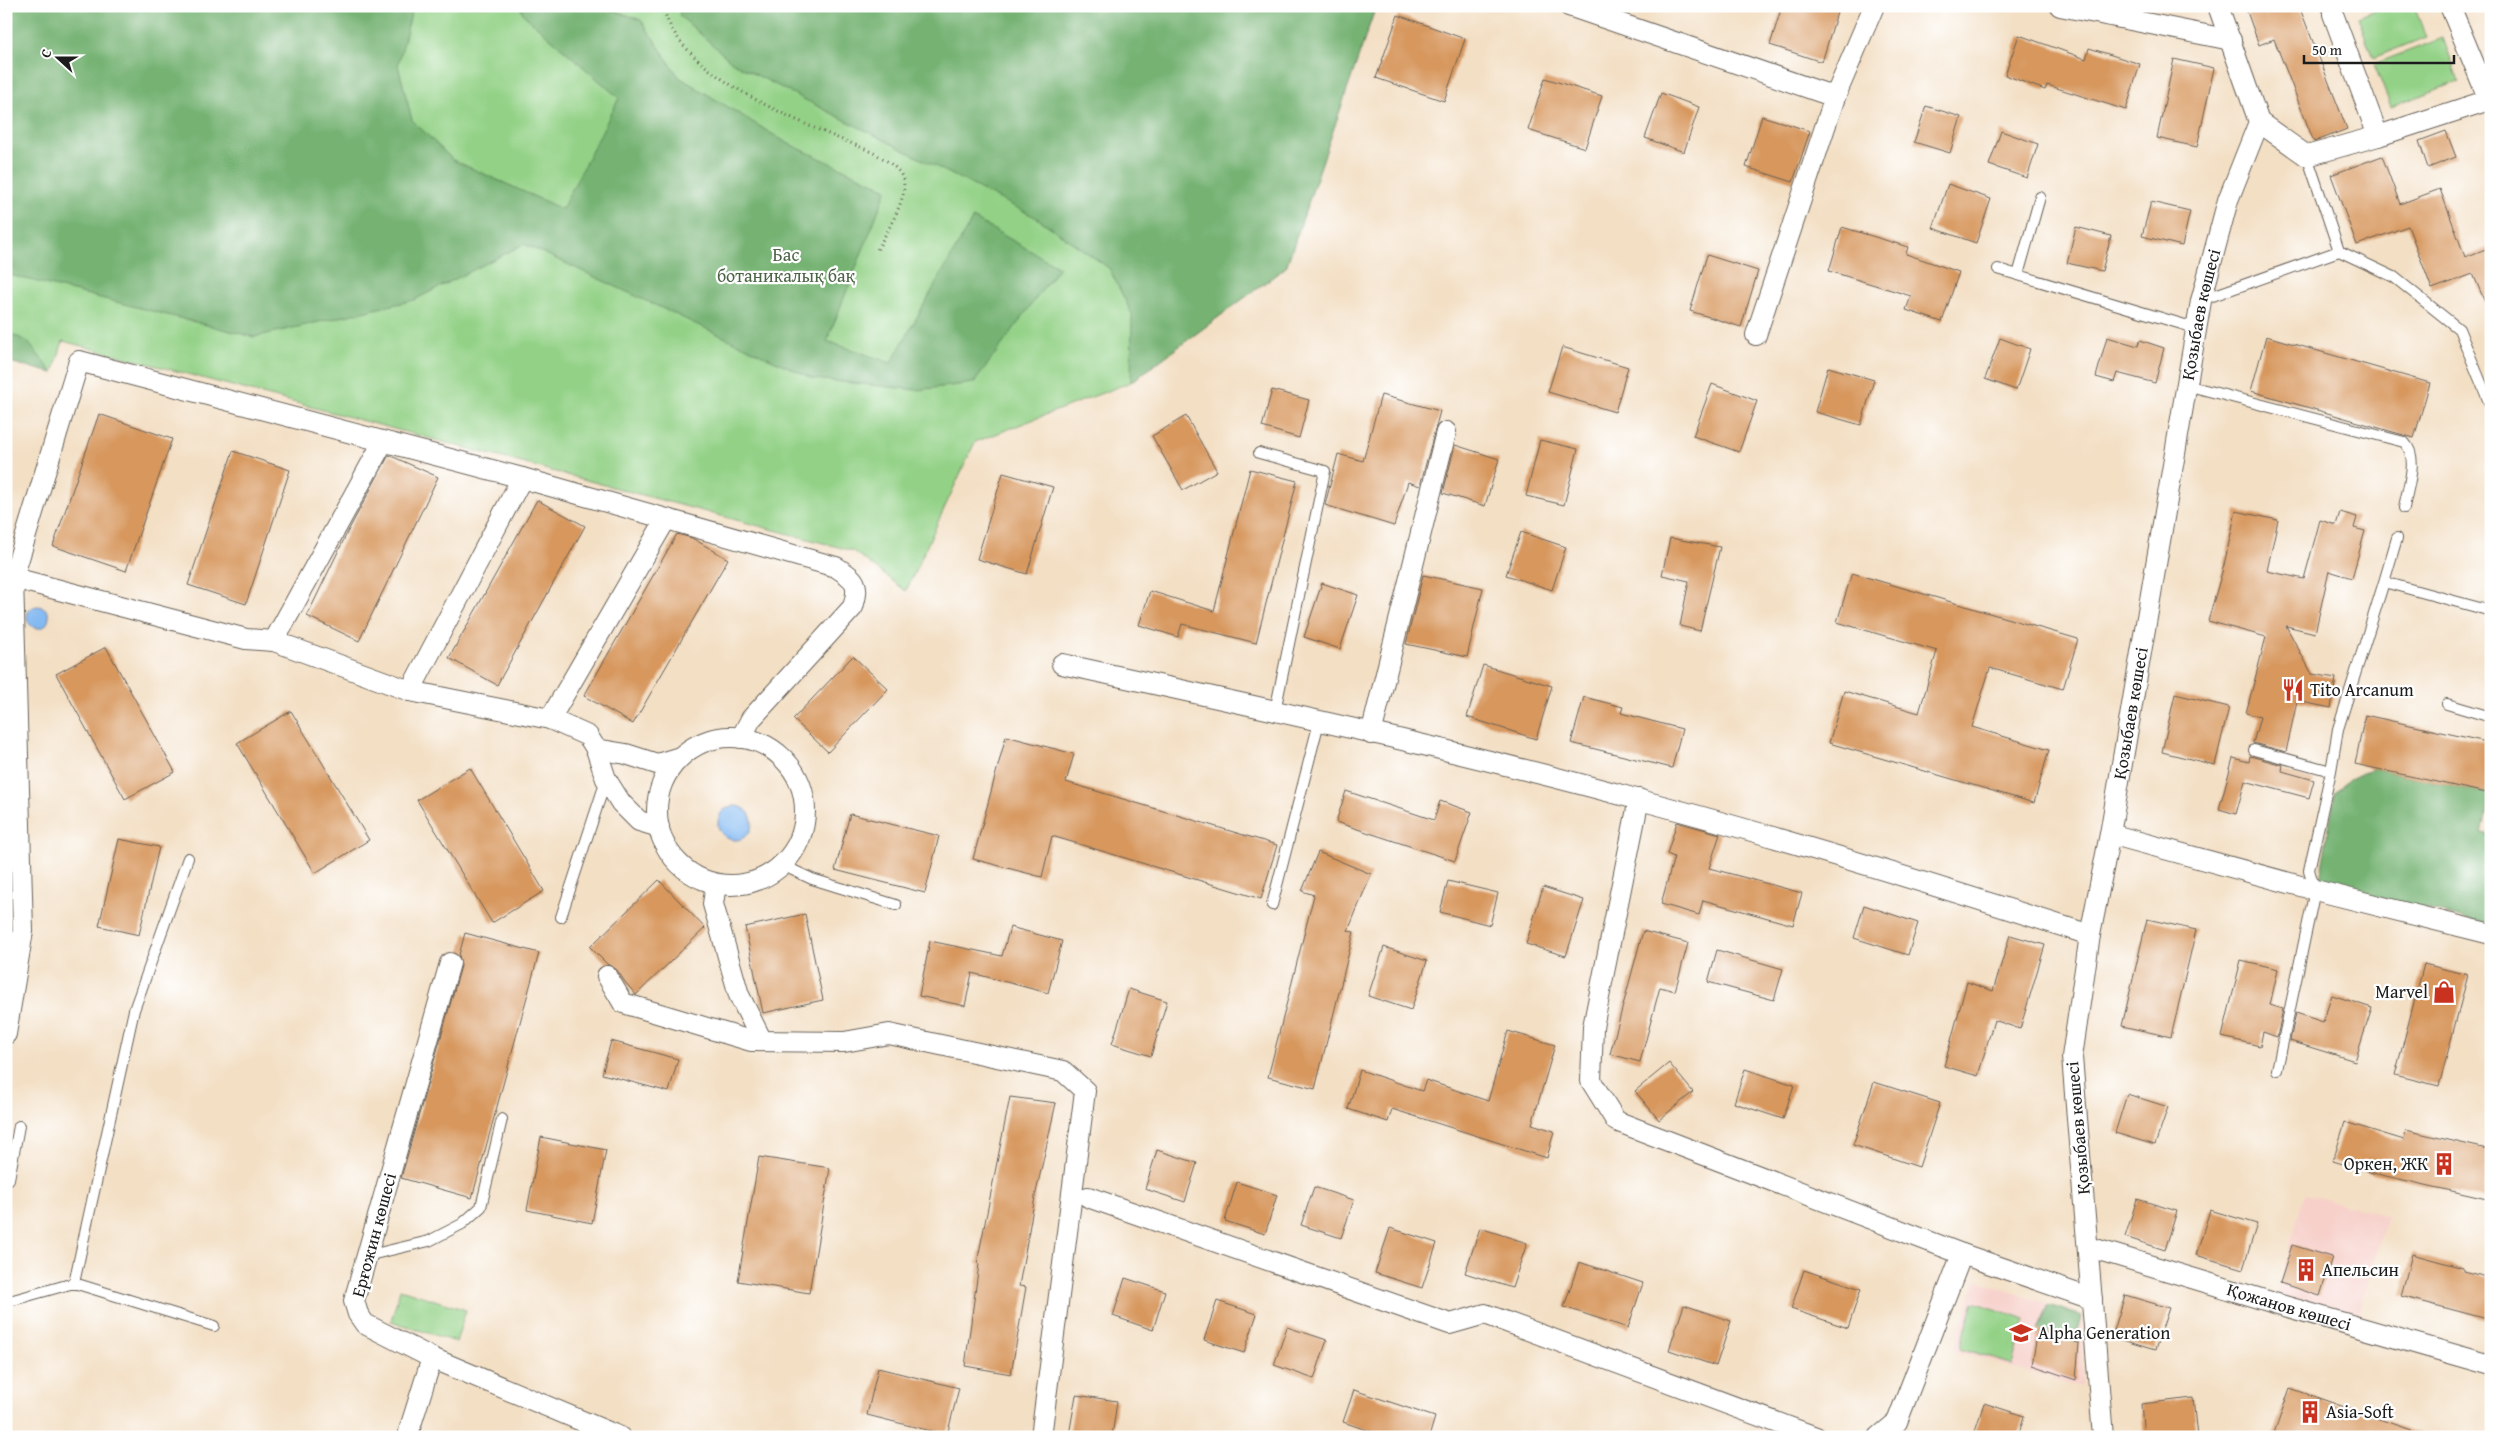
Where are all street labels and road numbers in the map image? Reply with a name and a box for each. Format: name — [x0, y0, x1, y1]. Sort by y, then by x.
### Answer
street label: Қозыбаев көшесі — [2174, 246, 2227, 382]
street label: Қозыбаев көшесі — [2106, 645, 2155, 781]
street label: Қозыбаев көшесі — [2058, 1060, 2097, 1196]
street label: Ерғожин көшесі — [344, 1170, 403, 1300]
street label: Қожанов көшесі — [2224, 1275, 2355, 1337]

